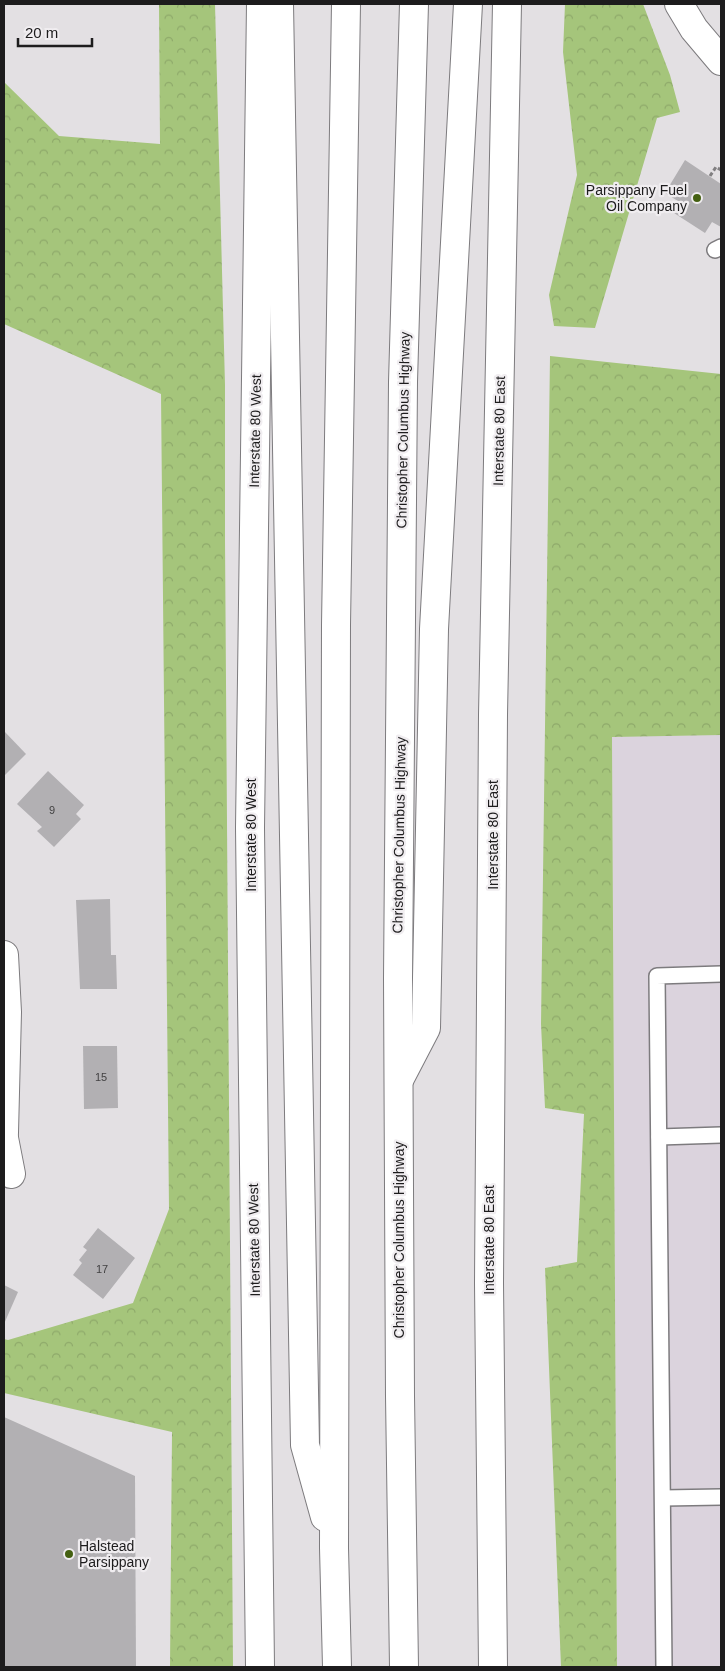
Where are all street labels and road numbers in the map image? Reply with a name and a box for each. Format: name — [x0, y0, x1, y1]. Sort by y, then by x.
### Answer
street label: Christopher Columbus Highway — [393, 331, 413, 529]
street label: Interstate 80 West — [246, 374, 264, 488]
street label: Interstate 80 East — [490, 376, 508, 486]
street label: Christopher Columbus Highway — [389, 736, 409, 934]
street label: Interstate 80 West — [243, 778, 259, 892]
street label: Interstate 80 East — [485, 780, 501, 890]
street label: Christopher Columbus Highway — [391, 1142, 407, 1338]
street label: Interstate 80 West — [245, 1183, 263, 1297]
street label: Interstate 80 East — [481, 1185, 497, 1295]

